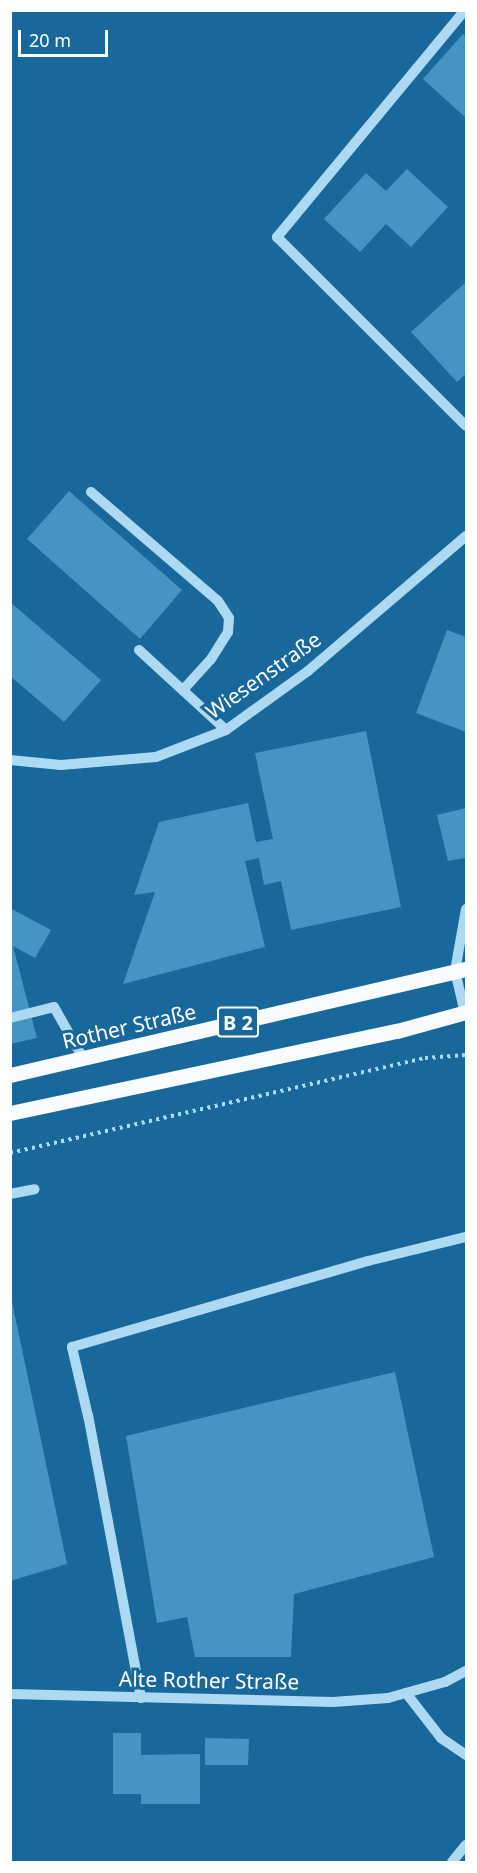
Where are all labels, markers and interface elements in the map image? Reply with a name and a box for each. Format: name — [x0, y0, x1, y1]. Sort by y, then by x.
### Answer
scale bar — [21, 18, 111, 56]
text: 20 m — [29, 28, 71, 52]
street label: Wiesenstraße — [201, 626, 325, 724]
street label: Rother Straße — [60, 998, 198, 1054]
road number: B 2 — [217, 1005, 259, 1039]
street label: Alte Rother Straße — [119, 1666, 299, 1694]

